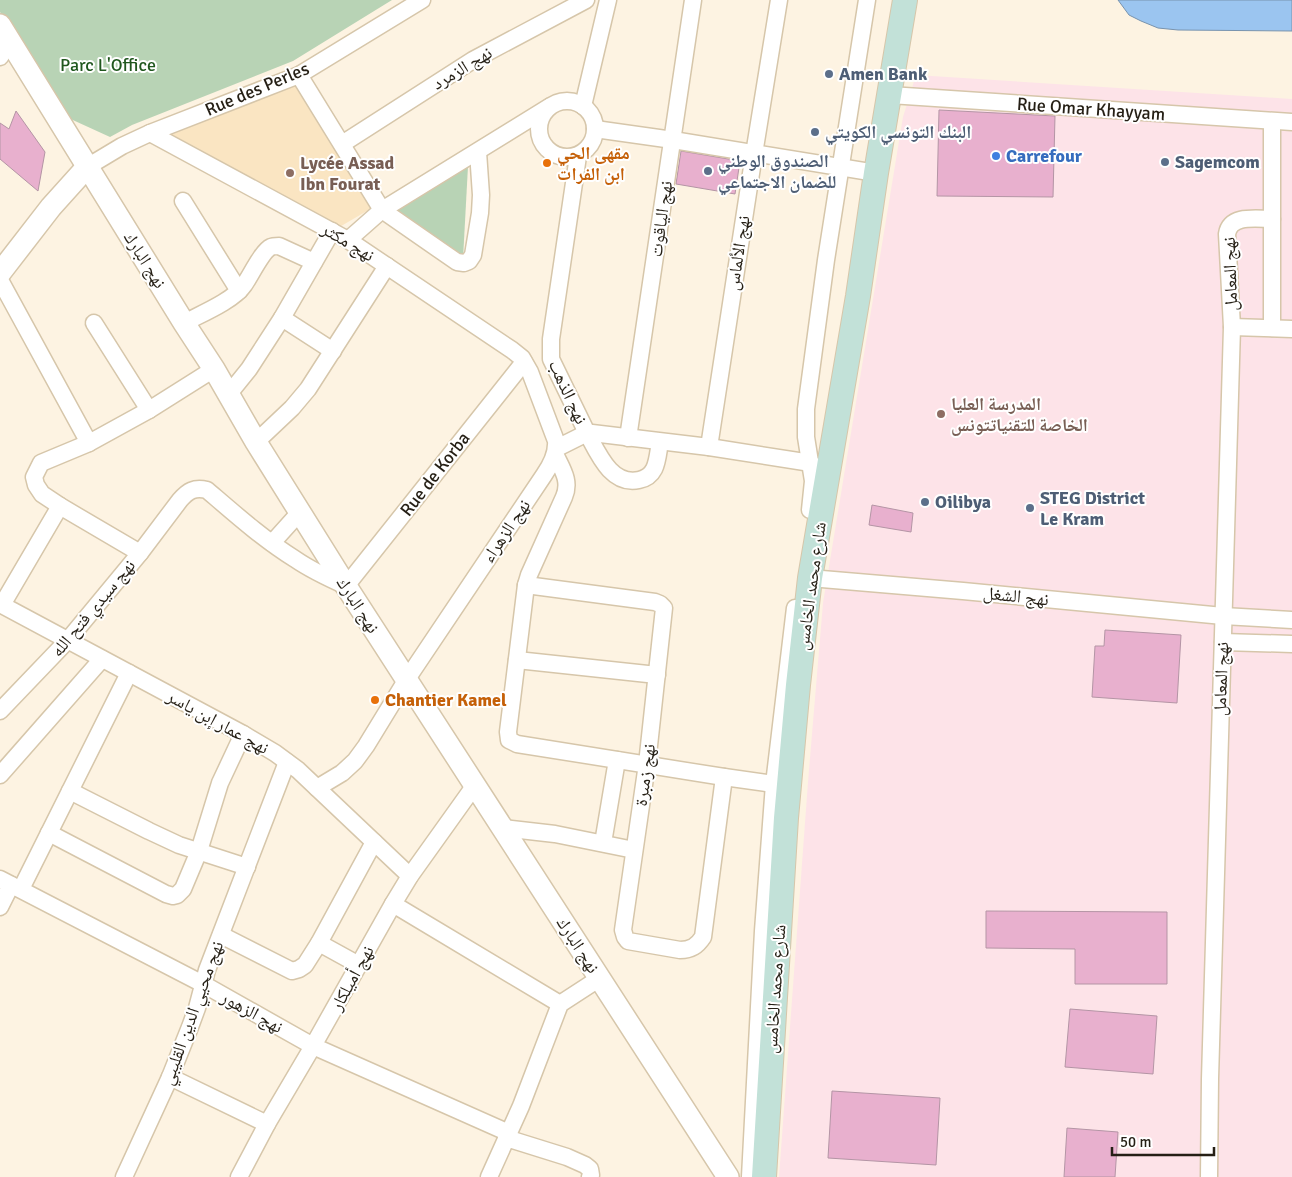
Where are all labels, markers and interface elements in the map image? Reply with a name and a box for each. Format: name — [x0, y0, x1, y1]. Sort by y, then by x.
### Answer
street label: نهج الزمرد — [428, 42, 497, 95]
park label: Parc L'Office — [60, 54, 156, 76]
street label: Rue des Perles — [202, 57, 312, 121]
place label: Amen Bank — [839, 63, 928, 85]
marker: Amen Bank — [823, 68, 835, 80]
street label: Rue Omar Khayyam — [1016, 93, 1166, 125]
place label: البنك التونسي الكويتي — [825, 121, 971, 146]
marker: البنك التونسي الكويتي — [809, 126, 821, 138]
place label: مقهى الحي ابن الفرات — [557, 142, 630, 185]
place label: Carrefour — [1006, 145, 1083, 167]
place label: الصندوق الوطني للضمان الاجتماعي — [718, 150, 836, 196]
marker: Carrefour — [990, 150, 1002, 162]
place label: Sagemcom — [1175, 151, 1260, 173]
place label: Lycée Assad Ibn Fourat — [300, 152, 395, 195]
marker: Sagemcom — [1159, 156, 1171, 168]
marker: مقهى الحي ابن الفرات — [541, 157, 553, 169]
marker: الصندوق الوطني للضمان الاجتماعي — [702, 165, 714, 177]
marker: Lycée Assad Ibn Fourat — [284, 167, 296, 179]
street label: نهج الياقوت — [645, 179, 678, 259]
street label: نهج الألماس — [721, 214, 756, 292]
street label: نهج مكثر — [316, 217, 379, 267]
street label: نهج البارك — [118, 228, 171, 293]
street label: نهج المعامل — [1218, 236, 1243, 311]
street label: نهج الذهب — [543, 356, 592, 428]
place label: المدرسة العليا الخاصة للتقنياتتونس — [951, 393, 1088, 436]
marker: المدرسة العليا الخاصة للتقنياتتونس — [935, 408, 947, 420]
street label: Rue de Korba — [395, 428, 475, 520]
place label: STEG District Le Kram — [1040, 487, 1145, 530]
place label: Oilibya — [935, 491, 991, 513]
street label: نهج الزهراء — [477, 495, 536, 567]
marker: Oilibya — [919, 496, 931, 508]
marker: STEG District Le Kram — [1024, 502, 1036, 514]
street label: شارع محمد الخامس — [791, 520, 831, 652]
street label: نهج سيدي فتح الله — [46, 555, 143, 663]
street label: نهج البارك — [331, 573, 384, 638]
street label: نهج الشغل — [982, 582, 1050, 611]
street label: نهج المعامل — [1209, 642, 1234, 716]
street label: نهج عمار إبن ياسر — [162, 684, 273, 760]
place label: Chantier Kamel — [385, 689, 507, 711]
marker: Chantier Kamel — [369, 694, 381, 706]
street label: نهج زمبرة — [630, 742, 661, 808]
street label: نهج البارك — [551, 913, 604, 978]
street label: شارع محمد الخامس — [760, 924, 790, 1054]
street label: نهج محيي الدين القليبي — [156, 938, 232, 1089]
street label: نهج أميلكار — [325, 942, 380, 1016]
street label: نهج الزهور — [216, 985, 287, 1039]
scale bar — [1112, 1124, 1214, 1156]
text: 50 m — [1120, 1133, 1151, 1151]

